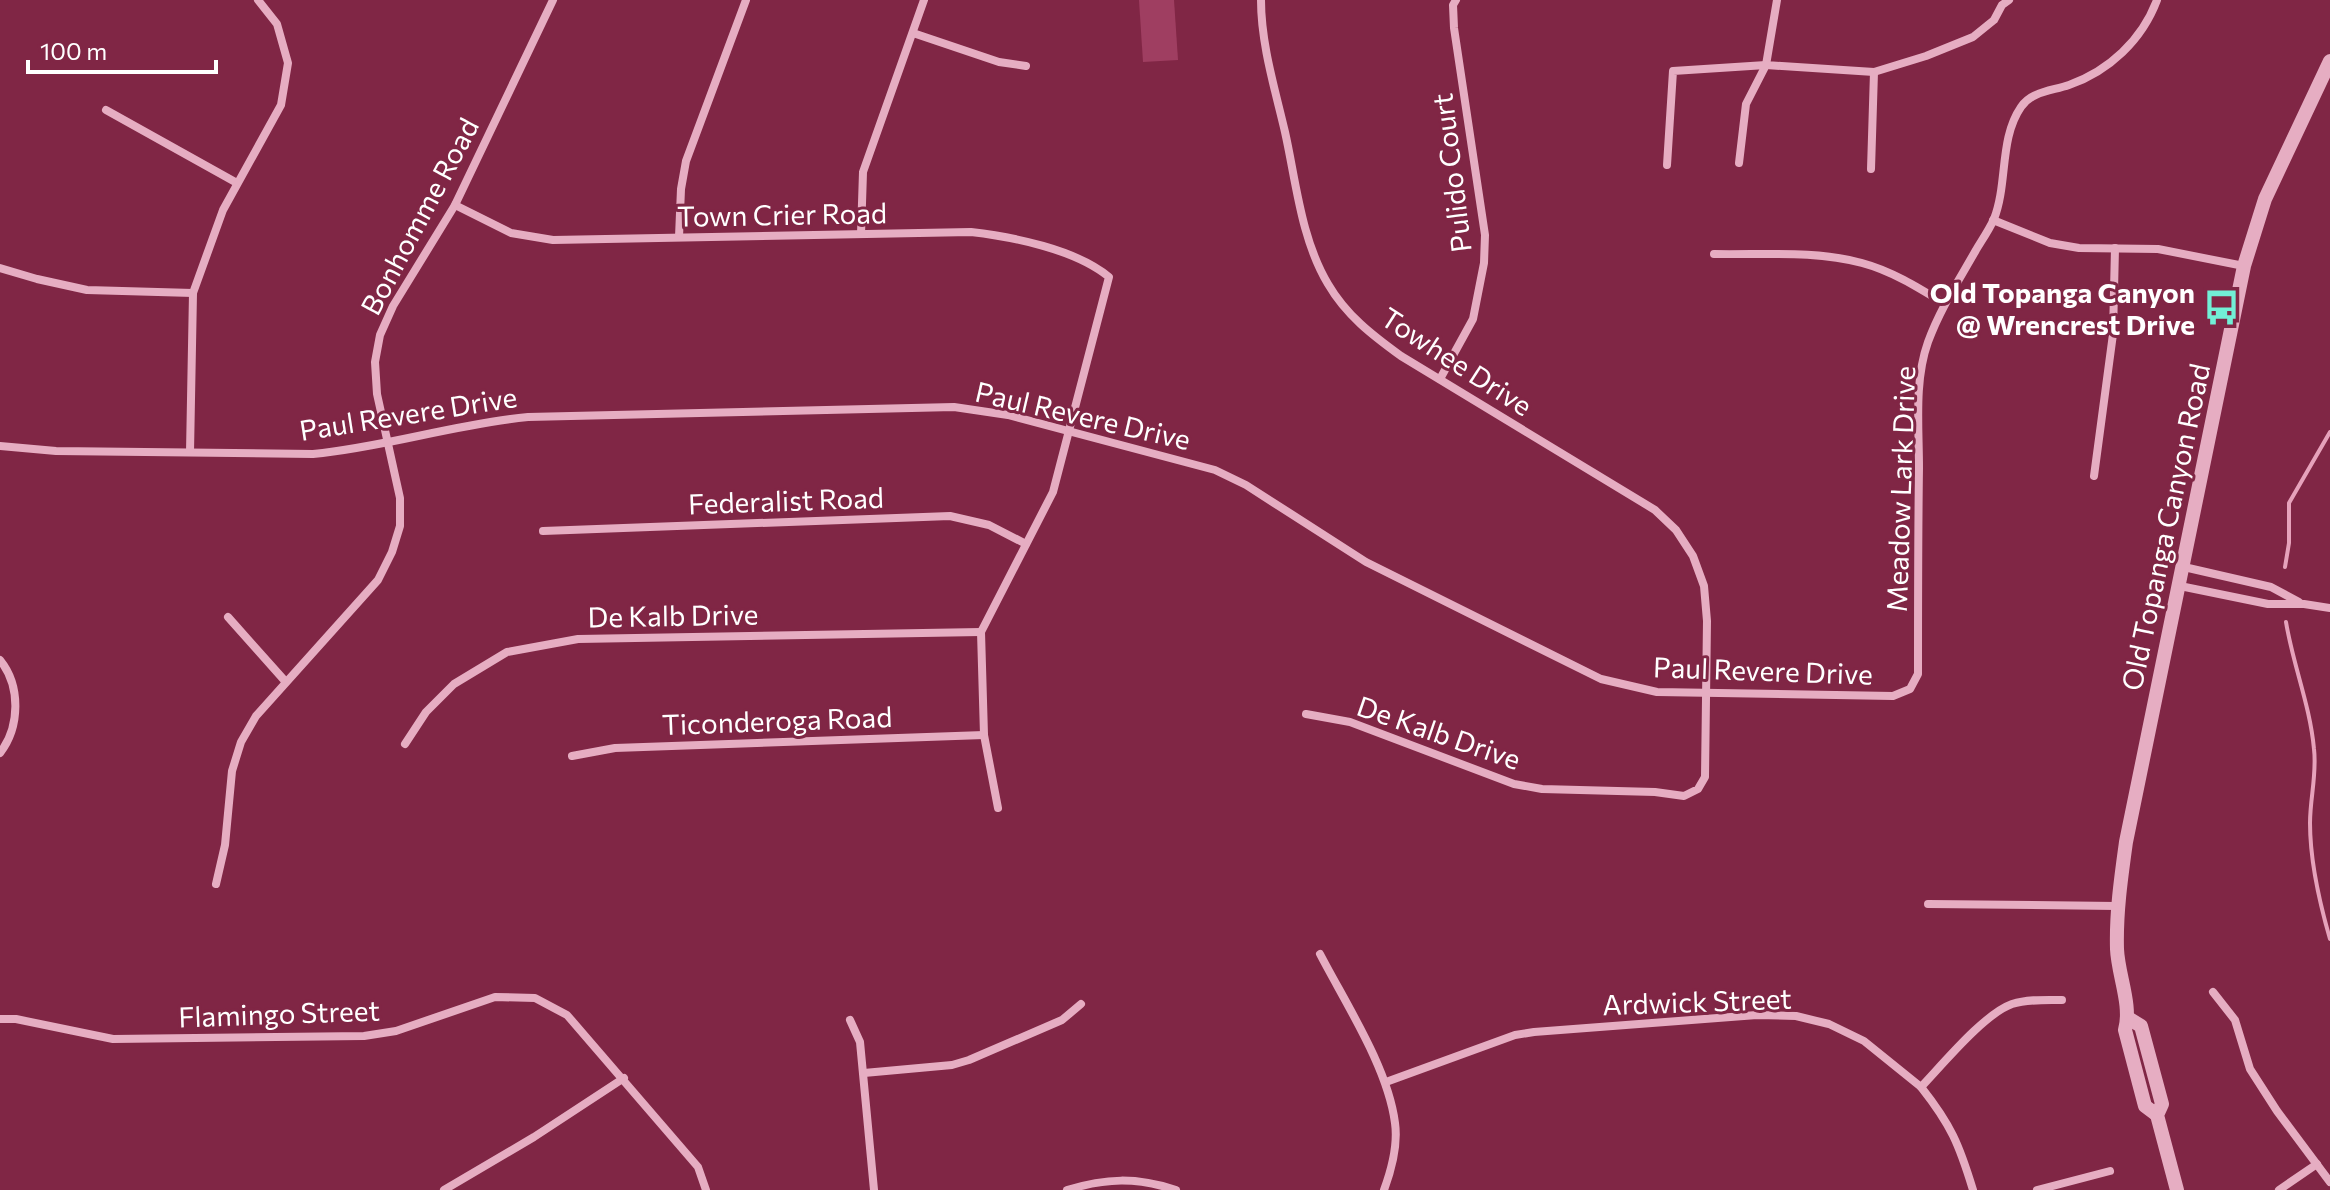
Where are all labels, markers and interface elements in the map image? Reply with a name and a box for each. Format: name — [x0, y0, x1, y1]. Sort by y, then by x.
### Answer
scale bar — [28, 24, 216, 74]
text: 100 m — [40, 36, 107, 65]
street label: Pulido Court — [1424, 92, 1478, 254]
street label: Bonhomme Road — [353, 112, 485, 320]
street label: Town Crier Road — [677, 195, 887, 233]
place label: Old Topanga Canyon @ Wrencrest Drive — [1930, 275, 2195, 341]
bus stop icon: Old Topanga Canyon @ Wrencrest Drive — [2202, 289, 2240, 327]
street label: Towhee Drive — [1375, 300, 1539, 422]
street label: Old Topanga Canyon Road — [2114, 360, 2216, 694]
street label: Meadow Lark Drive — [1879, 365, 1921, 613]
street label: Paul Revere Drive — [972, 374, 1194, 456]
street label: Paul Revere Drive — [297, 379, 519, 447]
street label: Federalist Road — [688, 480, 884, 520]
street label: De Kalb Drive — [587, 597, 759, 633]
street label: Paul Revere Drive — [1653, 649, 1873, 691]
street label: De Kalb Drive — [1353, 688, 1525, 776]
street label: Ticonderoga Road — [661, 699, 893, 741]
street label: Ardwick Street — [1602, 981, 1792, 1021]
street label: Flamingo Street — [178, 992, 380, 1034]

